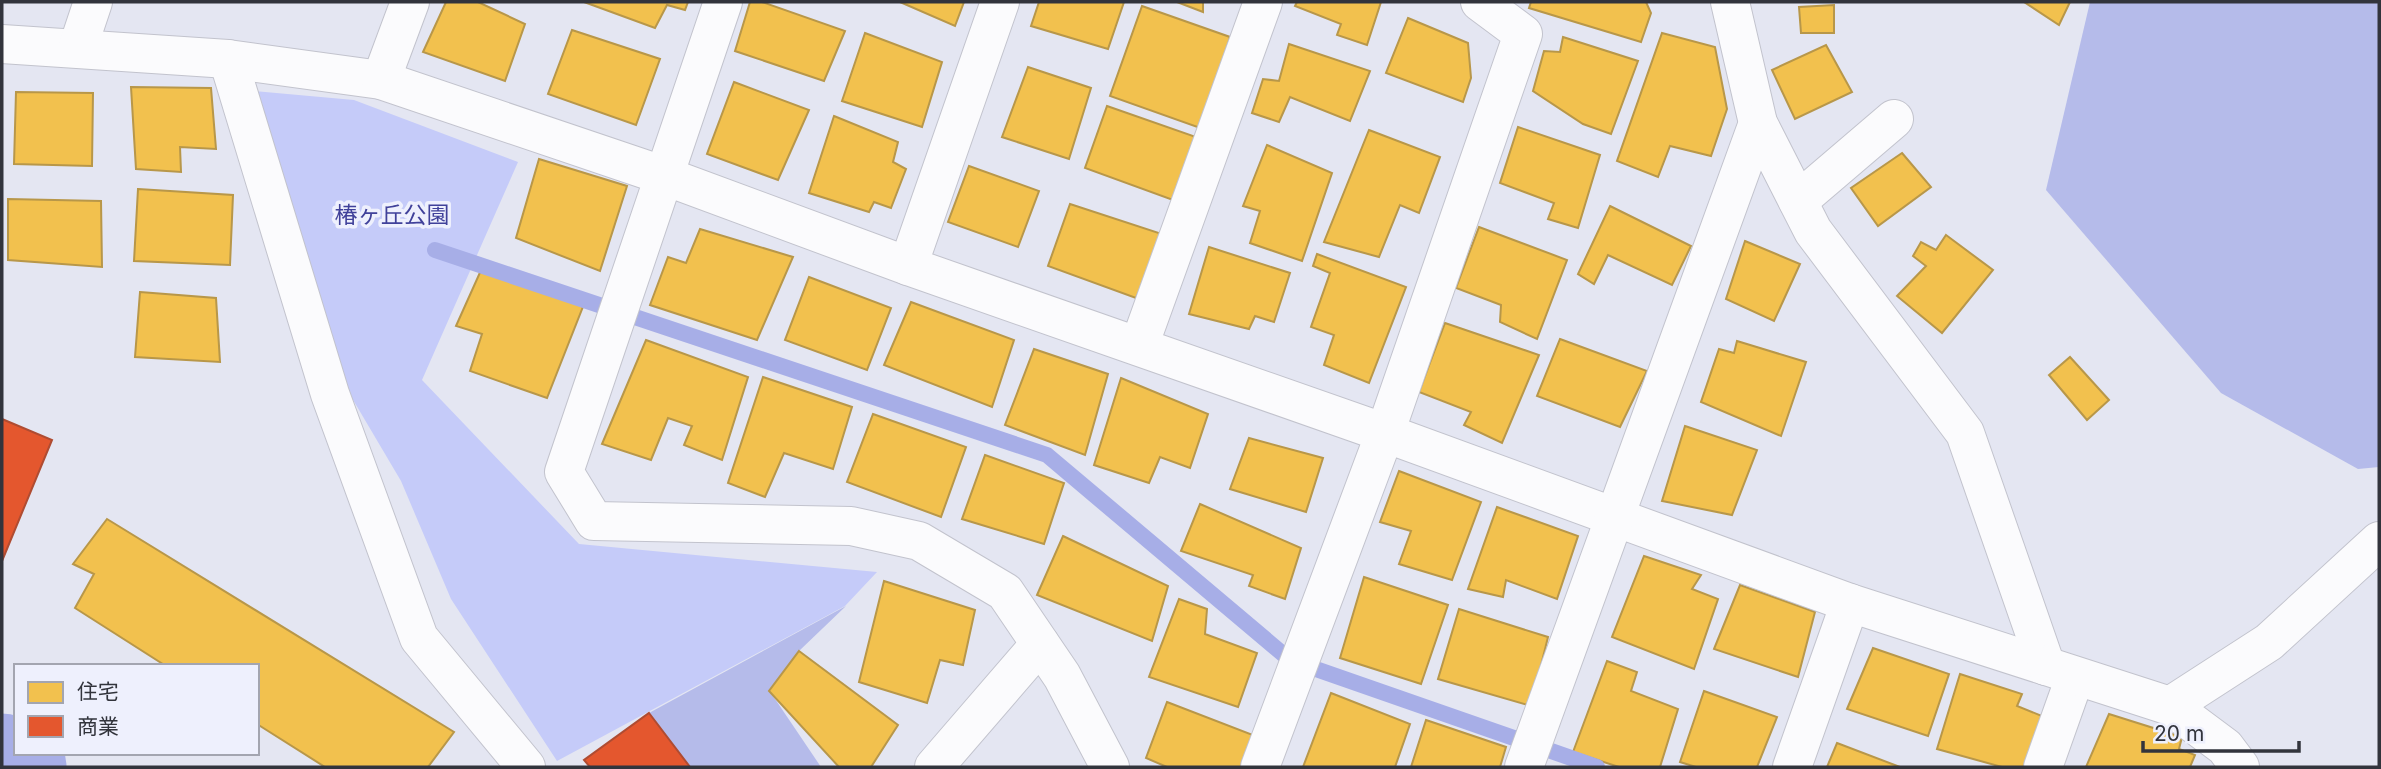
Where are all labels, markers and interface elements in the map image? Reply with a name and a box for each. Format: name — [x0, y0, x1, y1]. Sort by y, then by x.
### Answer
park label: 椿ヶ丘公園 — [335, 201, 450, 229]
legend — [14, 664, 259, 755]
text: 住宅 — [77, 679, 119, 704]
scale bar — [2143, 710, 2299, 754]
text: 商業 — [77, 714, 119, 739]
text: 20 m — [2154, 721, 2204, 746]

